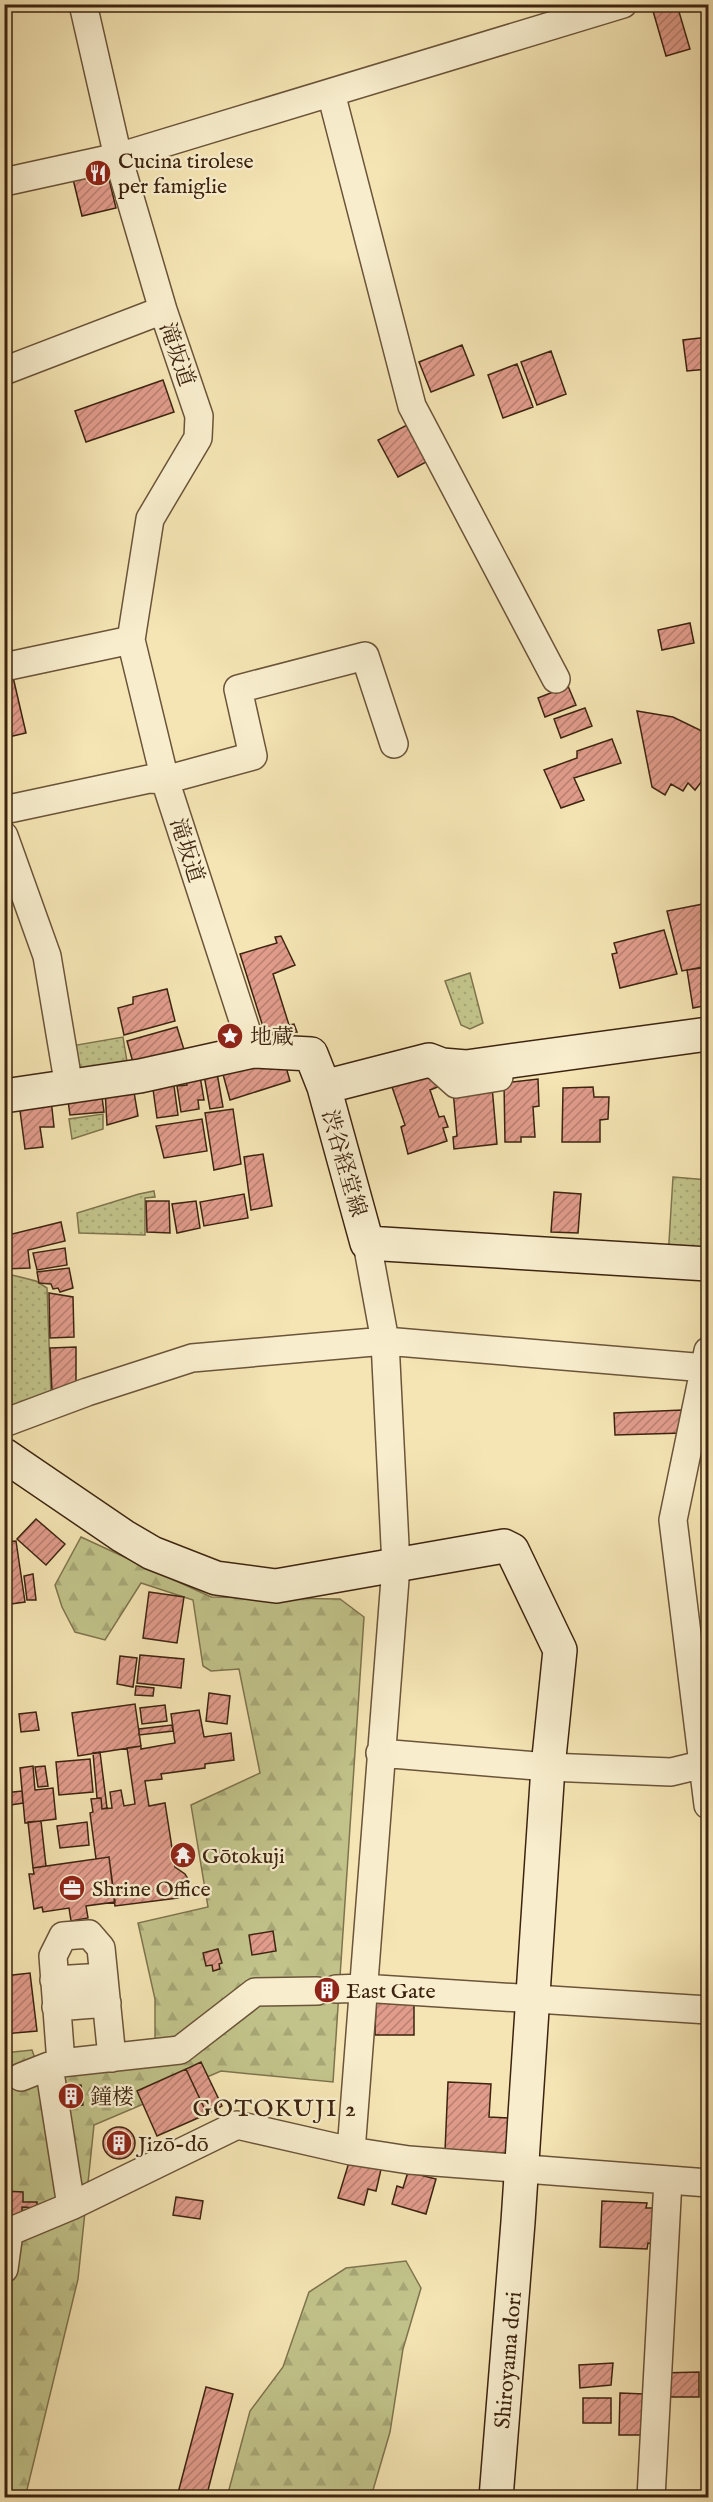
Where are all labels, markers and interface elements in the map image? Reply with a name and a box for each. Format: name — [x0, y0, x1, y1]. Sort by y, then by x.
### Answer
place label: Cucina tirolese per famiglie — [118, 148, 254, 201]
restaurant icon: Cucina tirolese per famiglie — [83, 158, 113, 188]
street label: 滝坂道 — [152, 319, 200, 390]
street label: 滝坂道 — [163, 815, 210, 886]
place icon: 地蔵 — [215, 1021, 245, 1051]
place label: 地蔵 — [250, 1024, 294, 1052]
street label: 渋谷経堂線 — [314, 1107, 372, 1220]
temple icon: Gōtokuji — [168, 1840, 198, 1870]
place label: Gōtokuji — [202, 1843, 285, 1871]
office icon: Shrine Office — [57, 1873, 87, 1903]
place label: Shrine Office — [92, 1876, 211, 1904]
building icon: East Gate — [312, 1975, 342, 2005]
place label: East Gate — [346, 1978, 435, 2006]
building icon: 鐘楼 — [56, 2081, 86, 2111]
place label: 鐘楼 — [90, 2084, 134, 2112]
district label: GOTOKUJI 2 — [192, 2094, 358, 2125]
building icon: Jizō-dō — [104, 2128, 134, 2158]
place label: Jizō-dō — [135, 2131, 209, 2159]
street label: Shiroyama dori — [489, 2290, 529, 2430]

